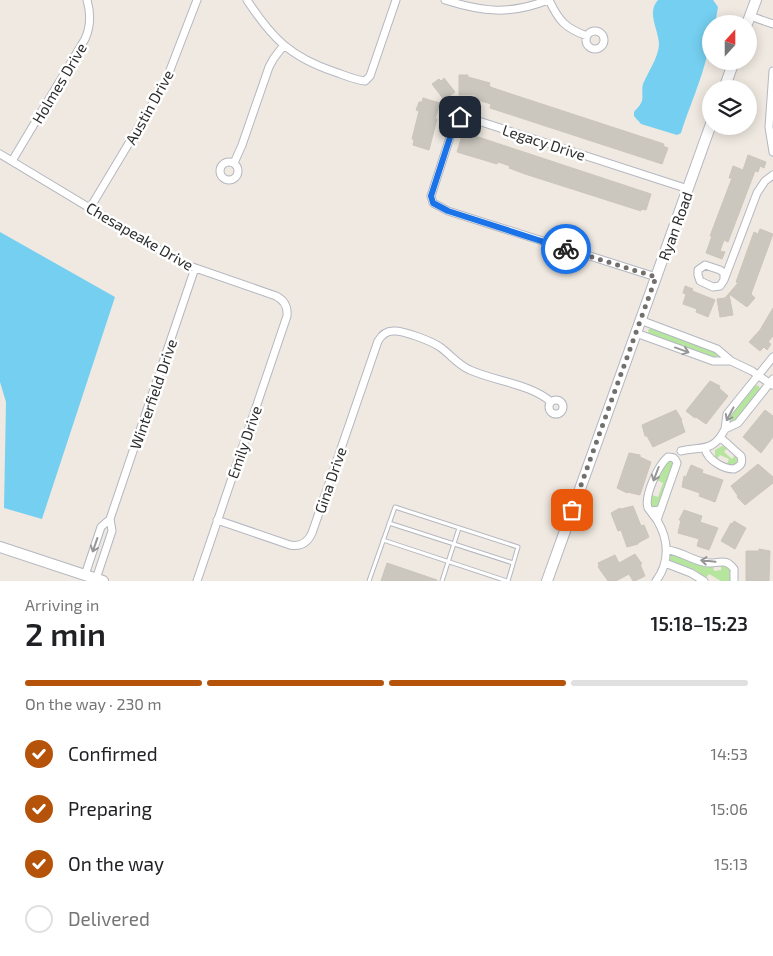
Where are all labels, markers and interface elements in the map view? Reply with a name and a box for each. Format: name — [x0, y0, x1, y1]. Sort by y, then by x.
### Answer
north arrow — [702, 15, 758, 70]
map controls — [702, 15, 757, 135]
street label: Holmes Drive — [28, 39, 90, 127]
street label: Austin Drive — [121, 67, 177, 147]
button: layers — [702, 80, 757, 135]
pin — [439, 96, 481, 138]
icon: home — [446, 103, 474, 131]
street label: Legacy Drive — [500, 120, 588, 164]
street label: Ryan Road — [654, 189, 696, 263]
street label: Chesapeake Drive — [83, 198, 197, 274]
courier — [541, 224, 591, 274]
icon: bike — [552, 235, 580, 263]
street label: Winterfield Drive — [126, 336, 180, 452]
one-way arrow — [673, 346, 689, 355]
street label: Emily Drive — [223, 403, 265, 481]
one-way arrow — [725, 406, 735, 421]
street label: Gina Drive — [310, 444, 350, 516]
one-way arrow — [651, 466, 660, 481]
pin — [551, 489, 593, 531]
icon: bag — [558, 496, 586, 524]
one-way arrow — [90, 537, 99, 553]
one-way arrow — [700, 556, 716, 566]
text: Arriving in — [25, 595, 99, 614]
text: 15:18–15:23 — [650, 612, 748, 635]
text: 2 min — [25, 614, 106, 652]
text: On the way · 230 m — [25, 694, 162, 713]
icon: check — [25, 740, 53, 768]
text: Confirmed — [68, 742, 158, 765]
text: 14:53 — [711, 744, 748, 763]
icon: check — [25, 795, 53, 823]
text: Preparing — [68, 797, 152, 820]
text: 15:06 — [710, 799, 748, 818]
icon: check — [25, 850, 53, 878]
text: On the way — [68, 852, 164, 875]
text: 15:13 — [714, 854, 748, 873]
text: Delivered — [68, 907, 150, 930]

